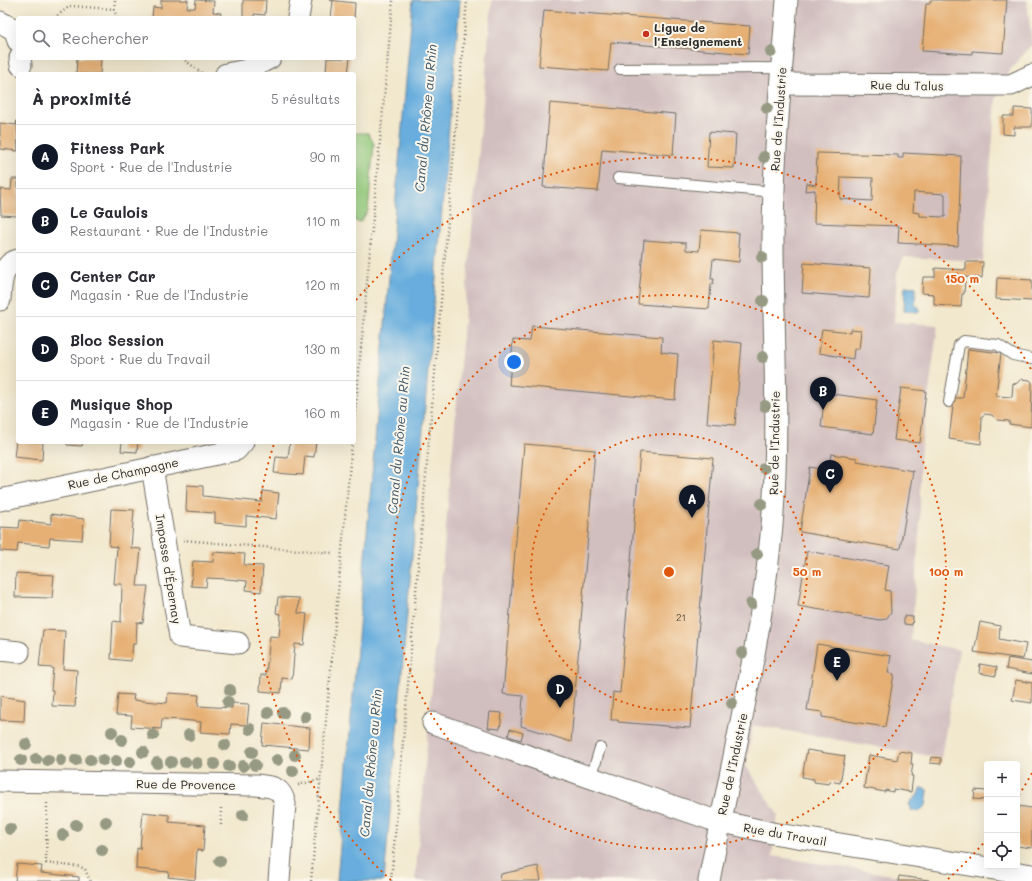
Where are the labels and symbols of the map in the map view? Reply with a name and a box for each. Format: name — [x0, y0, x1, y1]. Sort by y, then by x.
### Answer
place label: Ligue de l'Enseignement — [654, 19, 742, 49]
marker: Ligue de l'Enseignement — [641, 29, 651, 39]
water label: Canal du Rhône au Rhin — [410, 43, 440, 193]
street label: Rue de l'Industrie — [766, 66, 790, 172]
street label: Rue du Talus — [870, 76, 944, 94]
text: 150 m — [945, 270, 979, 286]
your location — [504, 352, 524, 372]
water label: Canal du Rhône au Rhin — [383, 365, 413, 515]
pin: B — [810, 377, 836, 410]
street label: Rue de l'Industrie — [765, 391, 783, 495]
street label: Rue de Champagne — [66, 453, 180, 493]
pin: C — [817, 460, 843, 493]
pin: A — [679, 485, 705, 518]
street label: Impasse d'Épernay — [152, 513, 186, 625]
text: 50 m — [793, 563, 821, 579]
text: 100 m — [929, 563, 963, 579]
centre of rings — [662, 565, 676, 579]
house number: 21 — [676, 610, 686, 624]
pin: E — [824, 648, 850, 681]
pin: D — [547, 675, 573, 708]
water label: Canal du Rhône au Rhin — [355, 688, 385, 838]
street label: Rue de l'Industrie — [713, 711, 751, 817]
street label: Rue de Provence — [136, 775, 236, 793]
street label: Rue du Travail — [742, 819, 828, 849]

